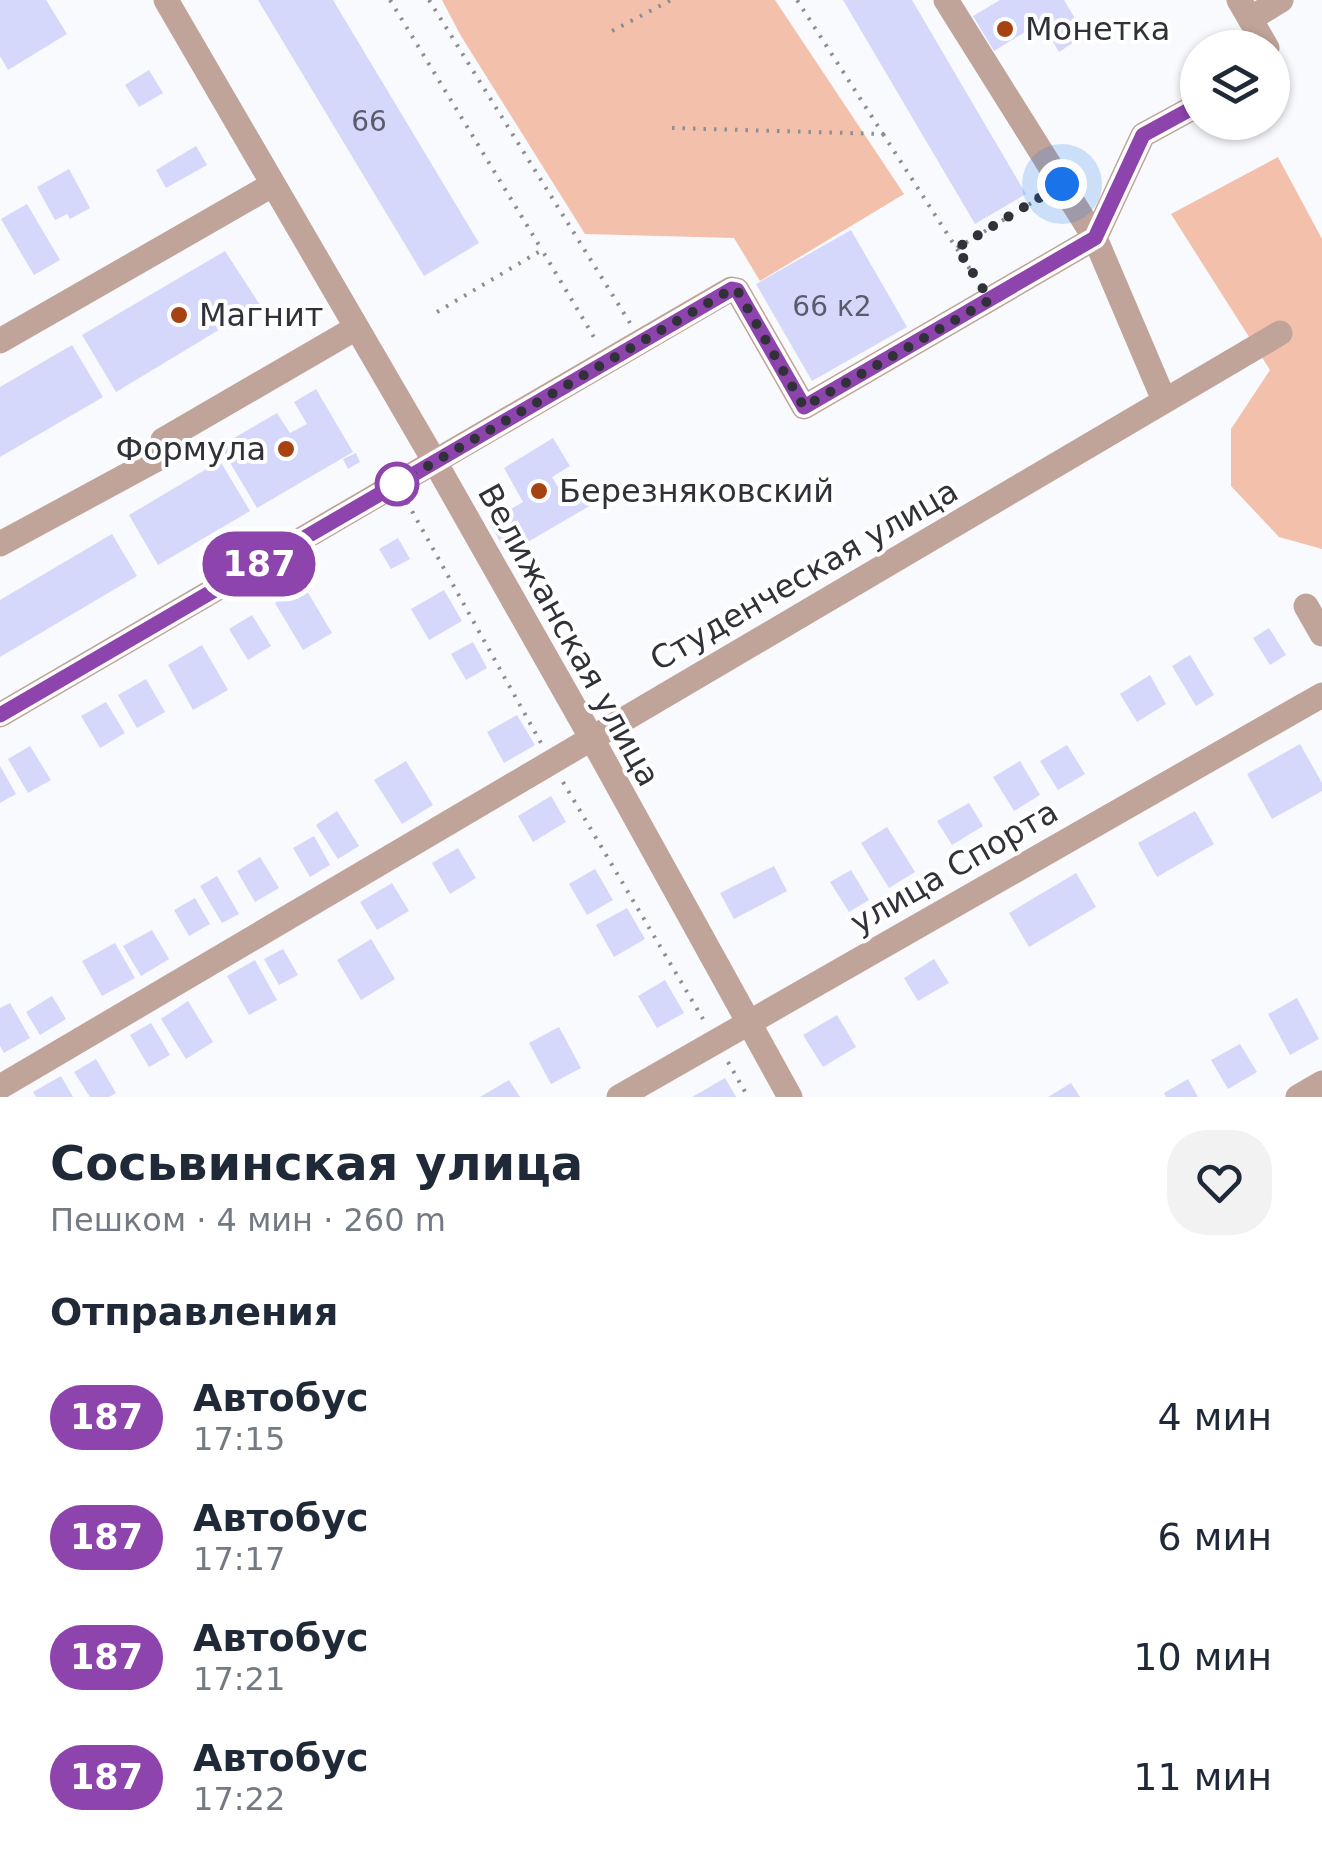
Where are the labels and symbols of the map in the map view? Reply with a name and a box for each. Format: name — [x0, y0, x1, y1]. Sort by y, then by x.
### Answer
place label: Монетка — [1025, 10, 1170, 48]
marker: Монетка — [994, 18, 1016, 40]
house number: 66 — [351, 105, 387, 138]
your location — [1037, 159, 1087, 209]
house number: 66 к2 — [792, 290, 872, 323]
place label: Магнит — [199, 296, 323, 334]
marker: Магнит — [168, 304, 190, 326]
place label: Формула — [115, 430, 266, 468]
marker: Формула — [275, 438, 297, 460]
unlabelled marker — [376, 463, 418, 505]
street label: Студенческая улица — [643, 471, 965, 679]
place label: Березняковский — [559, 472, 834, 510]
street label: Велижанская улица — [470, 477, 668, 793]
marker: Березняковский — [528, 480, 550, 502]
line badge: 187 — [202, 532, 316, 596]
street label: улица Спорта — [844, 792, 1064, 942]

